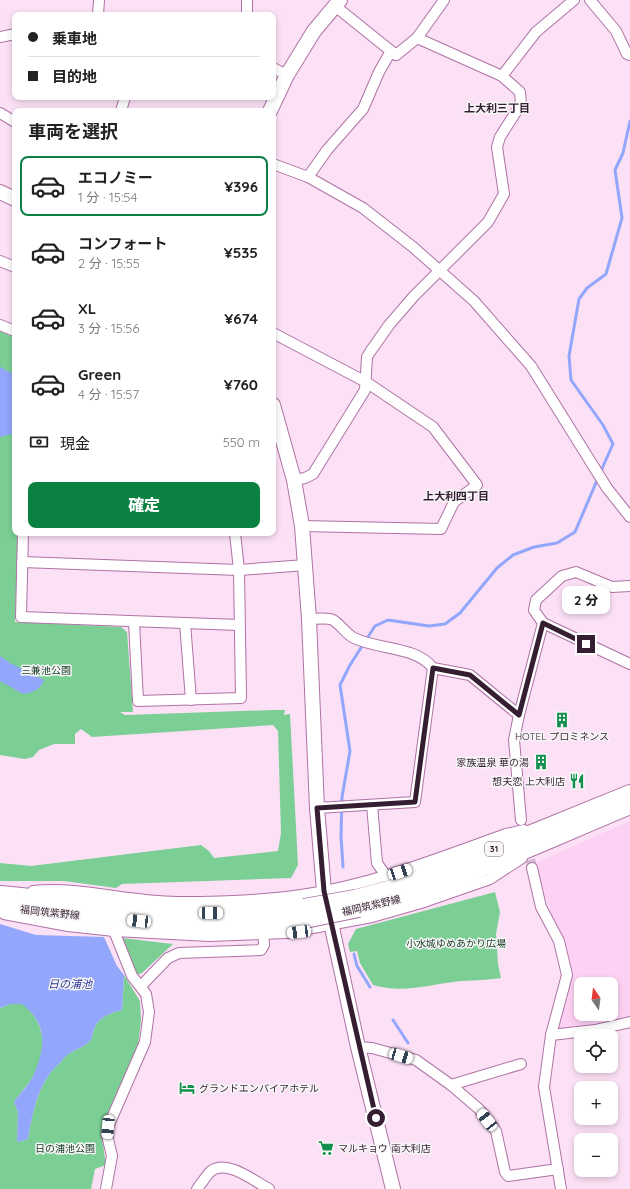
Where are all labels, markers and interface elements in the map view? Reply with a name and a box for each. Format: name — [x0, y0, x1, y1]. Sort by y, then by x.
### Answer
text: 乗車地 — [52, 29, 97, 48]
text: 目的地 — [52, 67, 97, 86]
district label: 上大利三丁目 — [464, 101, 530, 115]
text: 車両を選択 — [28, 120, 118, 143]
icon: car — [30, 168, 66, 204]
text: エコノミー — [78, 168, 153, 187]
text: ¥396 — [224, 177, 258, 196]
text: 1 分 · 15:54 — [78, 189, 137, 205]
icon: car — [30, 234, 66, 270]
text: コンフォート — [78, 234, 168, 253]
text: ¥535 — [224, 243, 258, 262]
text: 2 分 · 15:55 — [78, 255, 140, 271]
text: XL — [78, 299, 96, 318]
icon: car — [30, 300, 66, 336]
text: ¥674 — [224, 309, 258, 328]
text: 3 分 · 15:56 — [78, 320, 139, 336]
text: Green — [78, 365, 121, 384]
icon: car — [30, 366, 66, 402]
text: ¥760 — [224, 375, 258, 394]
text: 4 分 · 15:57 — [78, 386, 139, 402]
icon: cash — [28, 431, 50, 453]
text: 現金 — [60, 434, 90, 453]
text: 550 m — [223, 434, 260, 450]
button: 確定 — [28, 482, 260, 528]
district label: 上大利四丁目 — [423, 489, 489, 503]
callout: 2 分 — [562, 586, 610, 614]
text: 2 分 — [574, 592, 598, 608]
route end — [577, 635, 595, 653]
park label: 三兼池公園 — [21, 664, 71, 677]
building icon: HOTEL プロミネンス — [553, 711, 571, 729]
place label: HOTEL プロミネンス — [515, 730, 609, 743]
building icon: 家族温泉 華の湯 — [532, 753, 550, 771]
place label: 家族温泉 華の湯 — [456, 756, 529, 769]
restaurant icon: 想夫恋 上大利店 — [568, 772, 586, 790]
place label: 想夫恋 上大利店 — [492, 775, 565, 788]
road number: 31 — [485, 842, 503, 856]
car — [387, 863, 413, 881]
street label: 福岡筑紫野線 — [340, 892, 402, 919]
street label: 福岡筑紫野線 — [19, 903, 80, 922]
car — [199, 907, 223, 919]
car — [126, 914, 152, 928]
car — [286, 925, 312, 939]
park label: 小水城ゆめあかり広場 — [406, 937, 506, 950]
water label: 日の浦池 — [48, 977, 93, 991]
north arrow — [574, 977, 618, 1021]
map controls — [574, 977, 618, 1177]
button: locate — [574, 1029, 618, 1073]
car — [388, 1047, 414, 1065]
hotel icon: グランドエンパイアホテル — [178, 1079, 196, 1097]
button: + — [574, 1081, 618, 1125]
place label: グランドエンパイアホテル — [199, 1082, 319, 1095]
car — [475, 1107, 499, 1133]
route start — [367, 1109, 385, 1127]
car — [101, 1115, 115, 1139]
button: − — [574, 1133, 618, 1177]
supermarket icon: マルキョウ 南大利店 — [317, 1139, 335, 1157]
park label: 日の浦池公園 — [35, 1142, 95, 1155]
place label: マルキョウ 南大利店 — [338, 1142, 431, 1155]

